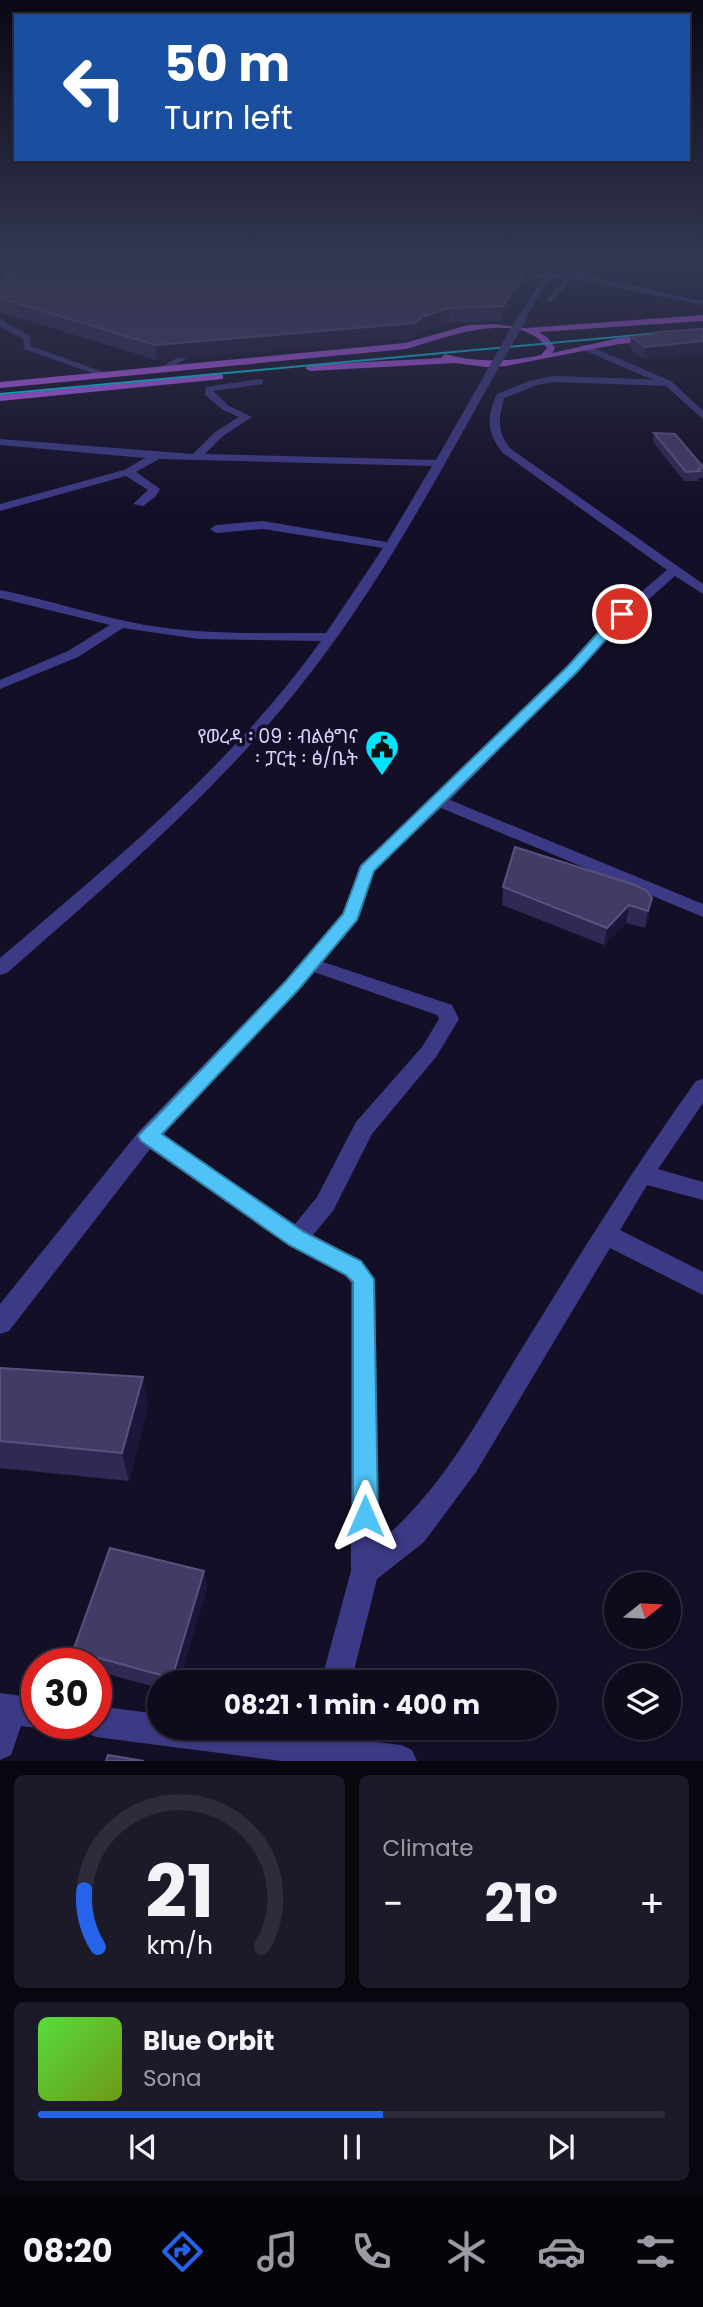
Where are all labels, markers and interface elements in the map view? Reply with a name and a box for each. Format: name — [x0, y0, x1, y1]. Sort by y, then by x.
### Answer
text: 50 m — [164, 30, 290, 98]
icon: left — [49, 42, 140, 133]
text: Turn left — [164, 95, 293, 140]
pin — [592, 584, 652, 644]
icon: arrive — [603, 595, 641, 633]
place label: የወረዳ ፡ 09 ፡ ብልፅግና ፡ ፓርቲ ፡ ፅ/ቤት — [197, 723, 359, 772]
public building icon: የወረዳ ፡ 09 ፡ ብልፅግና ፡ ፓርቲ ፡ ፅ/ቤት — [363, 728, 401, 777]
position arrow — [328, 1479, 402, 1553]
north arrow — [604, 1572, 681, 1648]
map controls — [604, 1572, 681, 1740]
speed limit sign: 30 — [21, 1648, 112, 1739]
button: layers — [604, 1663, 681, 1740]
text: 08:21 · 1 min · 400 m — [224, 1687, 480, 1723]
text: Climate — [383, 1832, 473, 1864]
text: 21 — [145, 1842, 214, 1943]
text: 21° — [485, 1867, 558, 1940]
text: − — [383, 1877, 403, 1930]
text: + — [639, 1877, 665, 1930]
text: km/h — [146, 1928, 213, 1963]
text: Blue Orbit — [143, 2023, 274, 2059]
text: Sona — [143, 2062, 202, 2094]
icon: previous — [124, 2128, 162, 2166]
icon: pause — [333, 2128, 371, 2166]
icon: next — [542, 2128, 580, 2166]
icon: directions — [158, 2227, 207, 2276]
icon: music — [253, 2227, 302, 2276]
icon: phone — [347, 2227, 396, 2276]
icon: climate — [442, 2227, 491, 2276]
icon: car — [537, 2227, 586, 2276]
icon: filters — [631, 2227, 680, 2276]
text: 08:20 — [23, 2228, 113, 2273]

